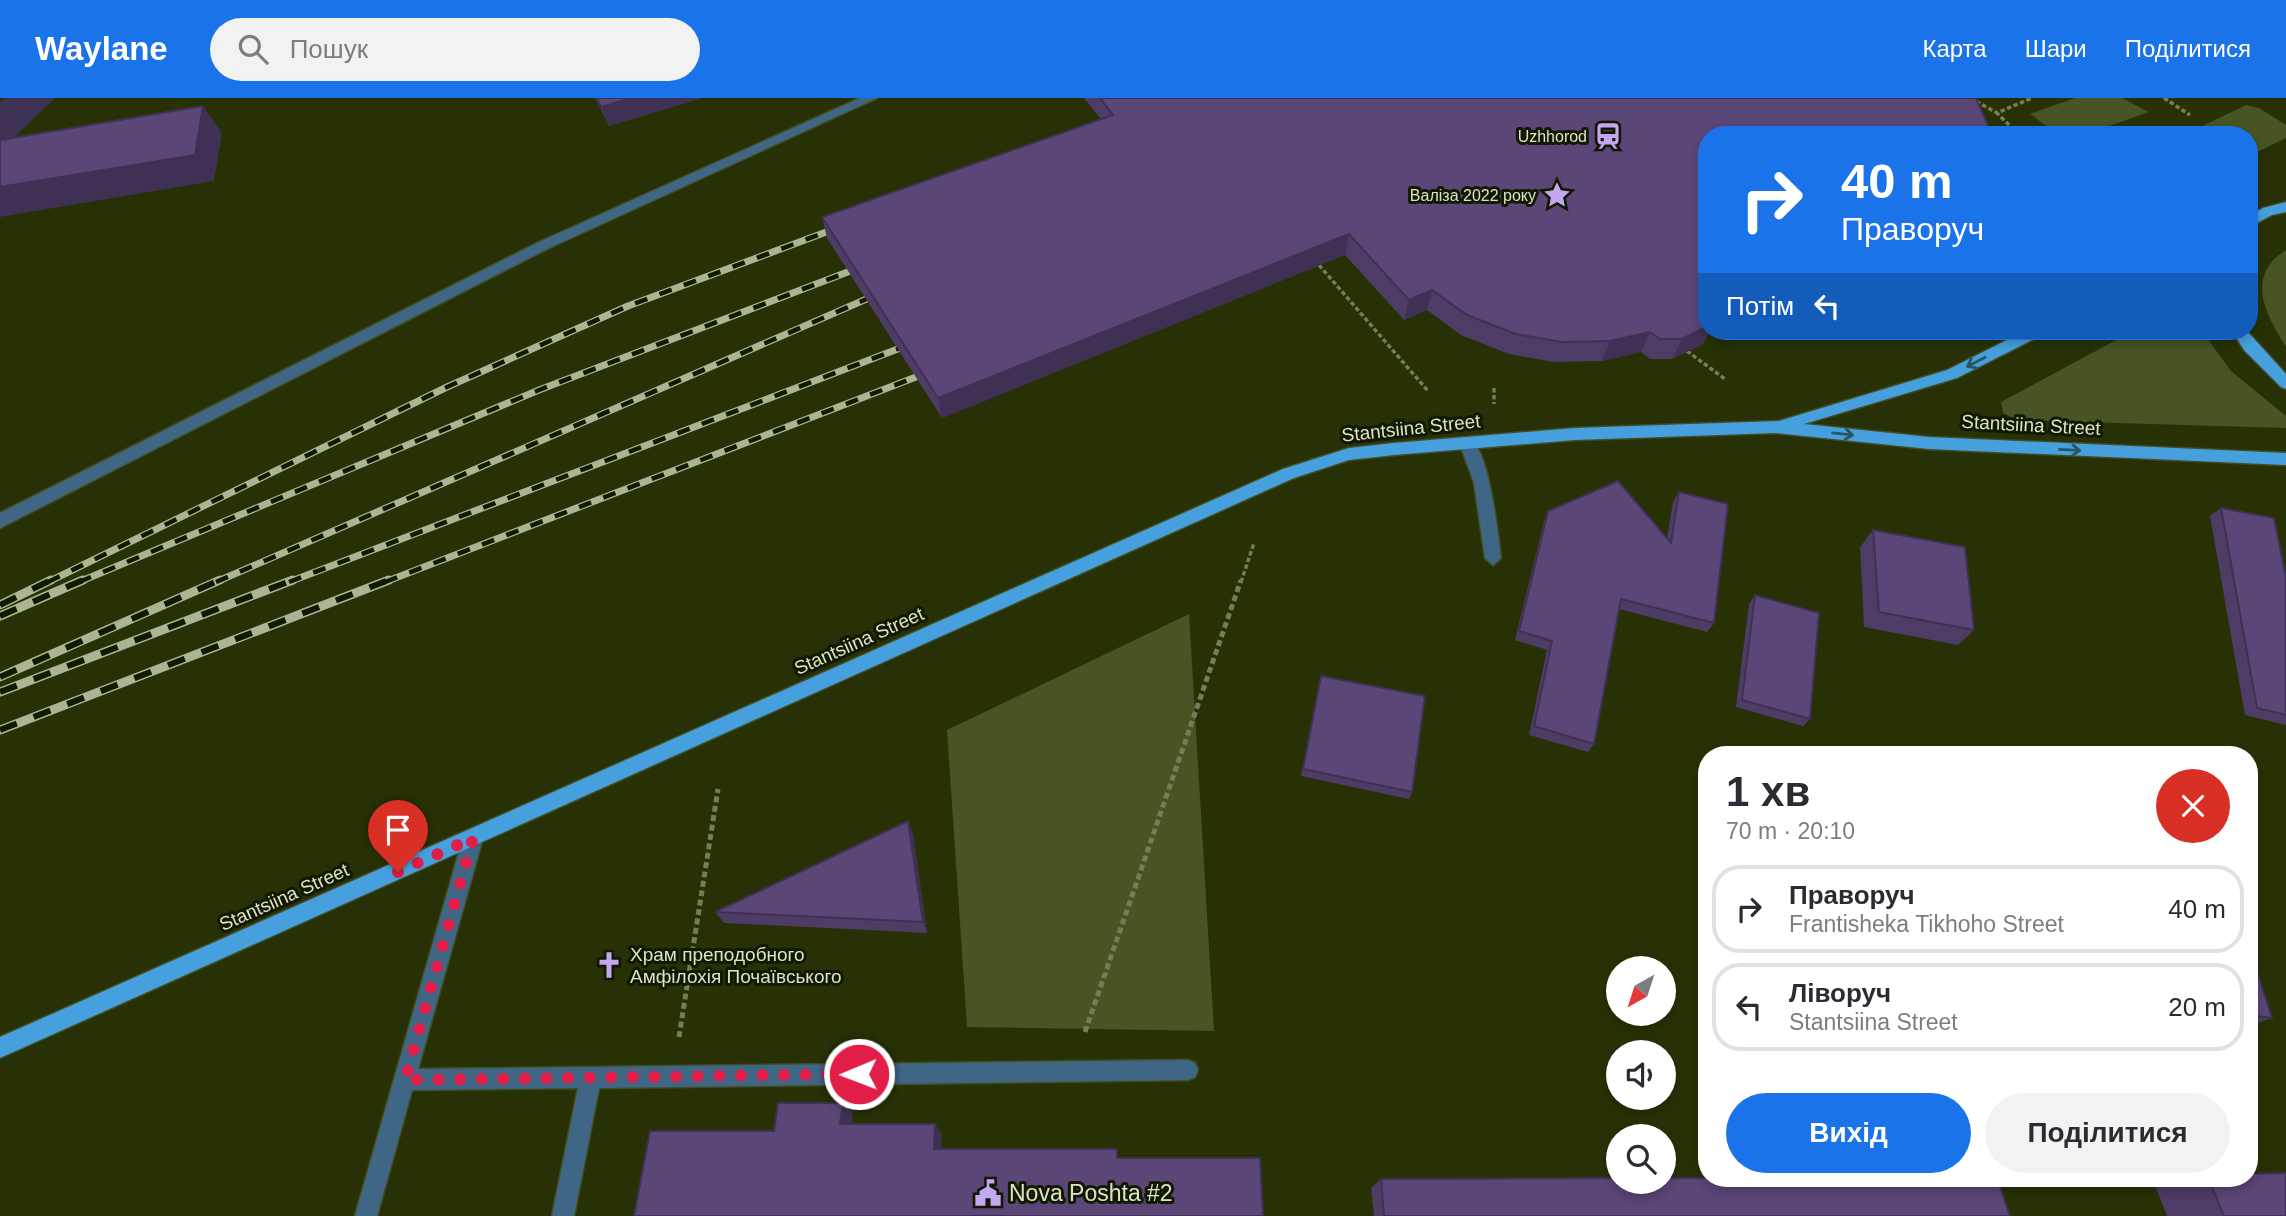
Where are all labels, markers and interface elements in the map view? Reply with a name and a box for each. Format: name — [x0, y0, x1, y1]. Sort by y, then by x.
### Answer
search box — [210, 18, 700, 81]
text: Waylane — [35, 30, 168, 67]
icon: search — [234, 30, 272, 68]
text: Пошук — [290, 34, 368, 64]
text: Карта — [1922, 35, 1987, 62]
text: Шари — [2025, 35, 2087, 62]
text: Поділитися — [2125, 35, 2251, 62]
station icon: Uzhhorod — [1593, 121, 1623, 151]
place label: Uzhhorod — [1518, 128, 1587, 145]
icon: right — [1726, 154, 1817, 245]
text: 40 m — [1841, 154, 1953, 208]
place icon: Валіза 2022 року — [1542, 180, 1572, 210]
place label: Валіза 2022 року — [1410, 187, 1536, 204]
text: Праворуч — [1841, 211, 1984, 247]
icon: left — [1808, 287, 1846, 325]
text: Потім — [1726, 291, 1794, 321]
one-way arrow — [1966, 356, 1987, 369]
street label: Stantsiina Street — [1341, 410, 1482, 446]
street label: Stantsiina Street — [1961, 411, 2102, 439]
one-way arrow — [1831, 428, 1854, 441]
one-way arrow — [2058, 444, 2081, 457]
street label: Stantsiina Street — [791, 603, 928, 679]
text: 1 хв — [1726, 768, 1810, 815]
button: close — [2156, 769, 2230, 843]
pin — [368, 800, 428, 872]
icon: arrive — [379, 811, 417, 849]
text: 70 m · 20:10 — [1726, 818, 1855, 844]
street label: Stantsiina Street — [216, 859, 353, 935]
text: Праворуч — [1789, 880, 1915, 910]
icon: right — [1730, 890, 1768, 928]
text: 40 m — [2168, 894, 2226, 924]
text: Frantisheka Tikhoho Street — [1789, 911, 2064, 937]
place label: Храм преподобного Амфілохія Почаївського — [630, 944, 842, 987]
church icon: Храм преподобного Амфілохія Почаївського — [594, 950, 624, 980]
north arrow — [1606, 956, 1676, 1026]
map controls — [1606, 956, 1676, 1194]
text: Ліворуч — [1789, 978, 1891, 1008]
icon: left — [1730, 988, 1768, 1026]
text: 20 m — [2168, 992, 2226, 1022]
text: Stantsiina Street — [1789, 1009, 1958, 1035]
position arrow — [822, 1037, 896, 1111]
button: sound — [1606, 1040, 1676, 1110]
button: Вихід — [1726, 1093, 1971, 1173]
button: Поділитися — [1985, 1093, 2230, 1173]
button: search — [1606, 1124, 1676, 1194]
public building icon: Nova Poshta #2 — [973, 1178, 1003, 1208]
place label: Nova Poshta #2 — [1009, 1180, 1173, 1206]

